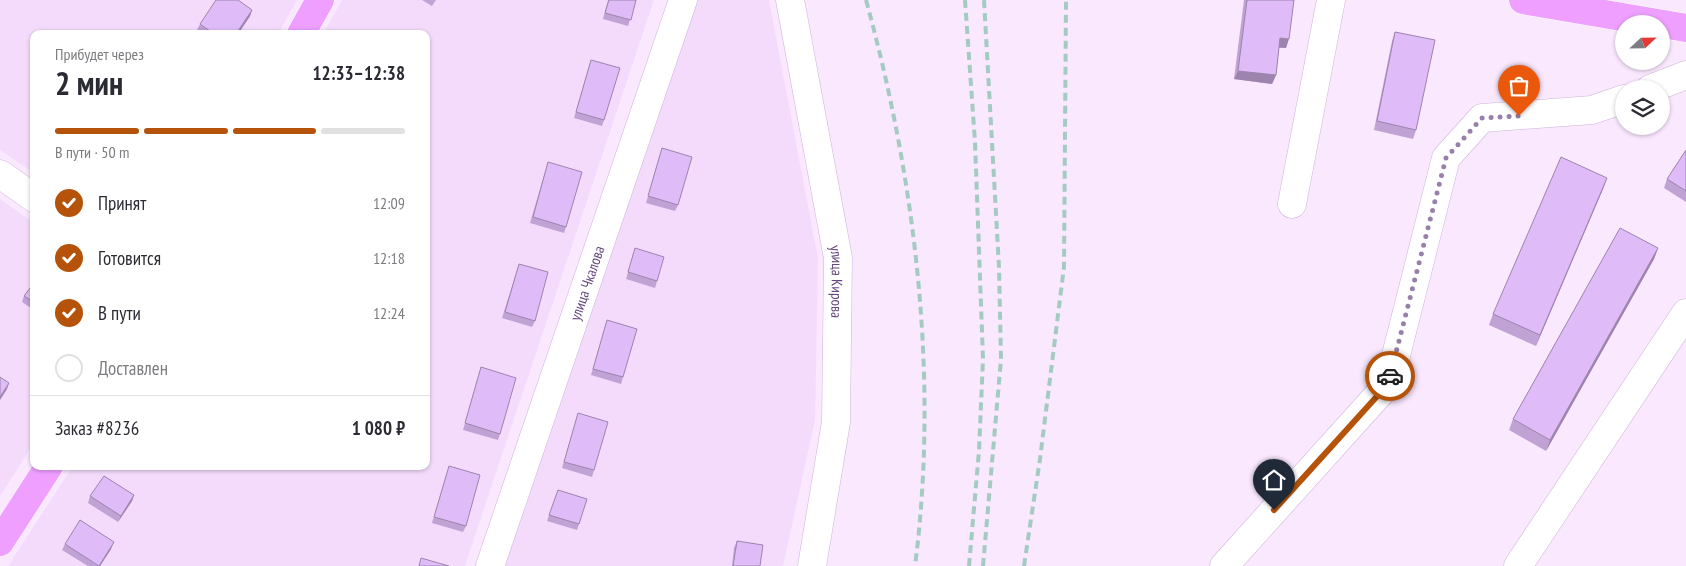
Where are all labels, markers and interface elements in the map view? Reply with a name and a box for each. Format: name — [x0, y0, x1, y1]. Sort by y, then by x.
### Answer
north arrow — [1615, 15, 1670, 70]
map controls — [1615, 15, 1670, 135]
text: Прибудет через — [55, 44, 144, 64]
text: 12:33–12:38 — [312, 61, 405, 85]
text: 2 мин — [55, 62, 123, 104]
pin — [1498, 65, 1540, 116]
icon: bag — [1505, 72, 1533, 100]
button: layers — [1615, 80, 1670, 135]
text: В пути · 50 m — [55, 142, 129, 162]
icon: check — [55, 189, 83, 217]
text: Принят — [98, 191, 146, 215]
text: 12:09 — [373, 193, 405, 213]
street label: улица Чкалова — [565, 243, 608, 323]
icon: check — [55, 244, 83, 272]
street label: улица Кирова — [826, 244, 848, 318]
text: Готовится — [98, 246, 161, 270]
text: 12:18 — [373, 248, 405, 268]
icon: check — [55, 299, 83, 327]
text: В пути — [98, 301, 141, 325]
text: 12:24 — [373, 303, 405, 323]
courier — [1365, 351, 1415, 401]
text: Доставлен — [98, 356, 168, 380]
icon: car — [1376, 362, 1404, 390]
text: Заказ #8236 — [55, 416, 139, 440]
text: 1 080 ₽ — [352, 416, 405, 440]
pin — [1253, 459, 1295, 510]
icon: home — [1260, 466, 1288, 494]

